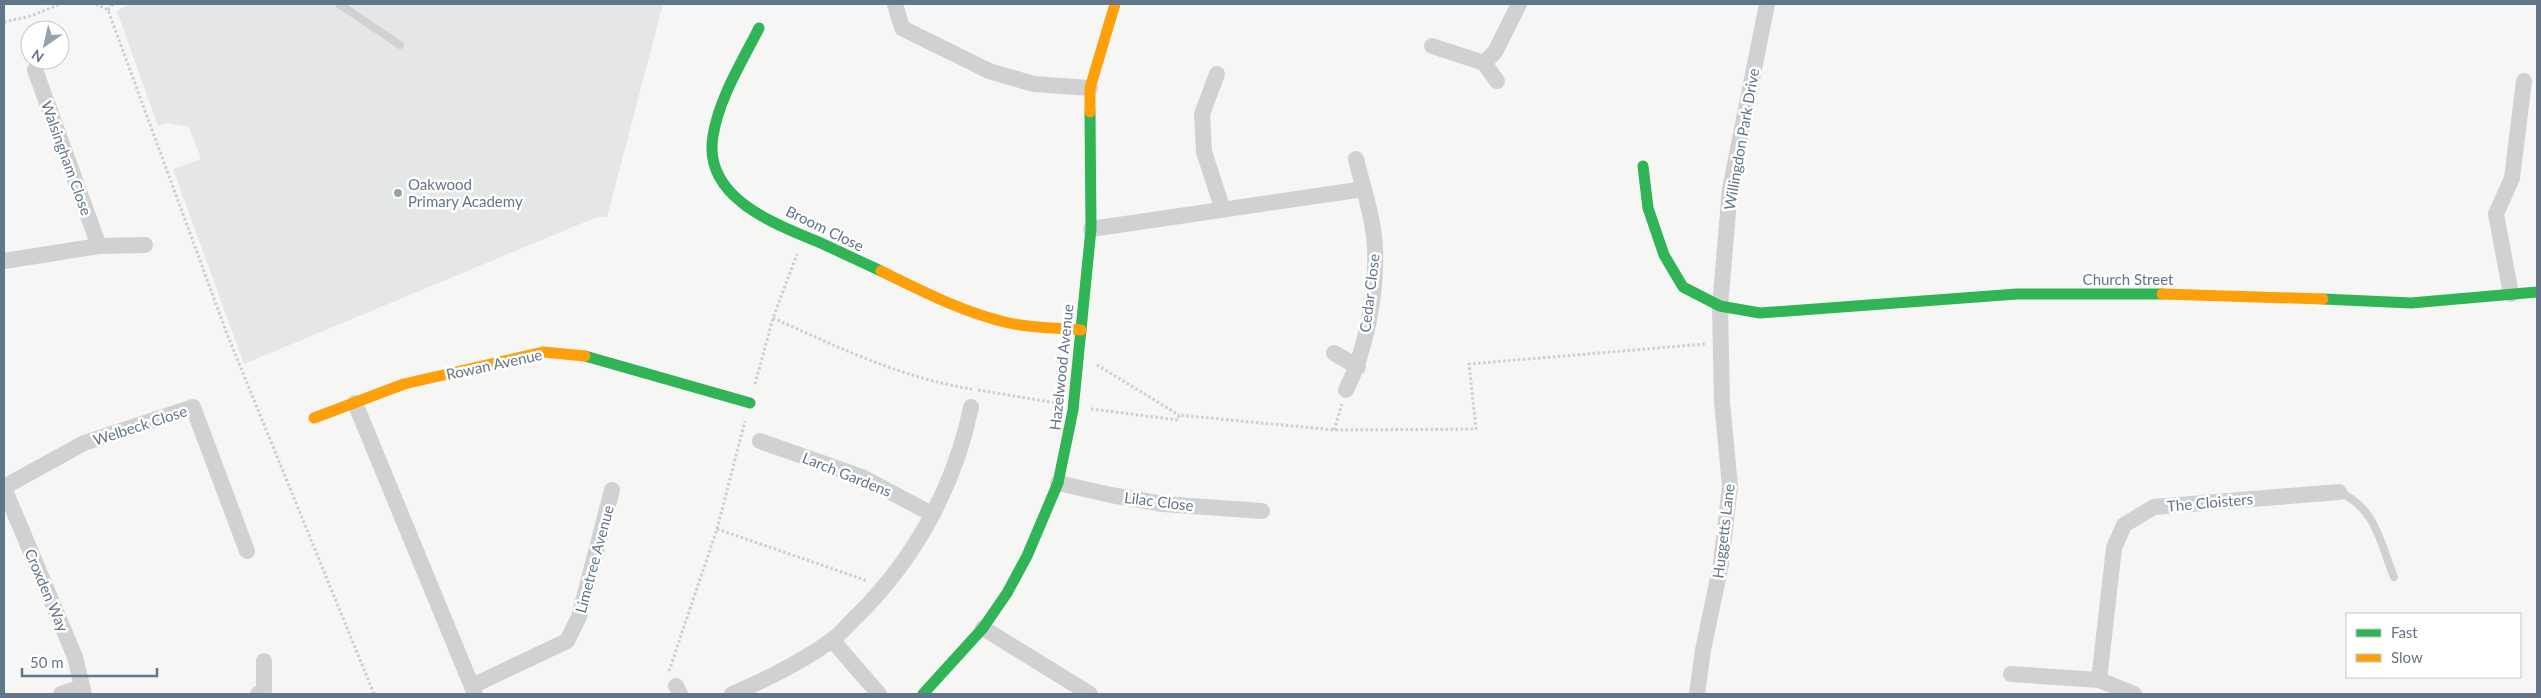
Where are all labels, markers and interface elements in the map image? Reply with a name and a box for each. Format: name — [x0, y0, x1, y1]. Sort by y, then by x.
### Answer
north arrow — [20, 20, 70, 70]
text: N — [28, 46, 47, 66]
street label: Willingdon Park Drive — [1720, 67, 1762, 211]
street label: Walsingham Close — [38, 98, 96, 218]
place label: Oakwood Primary Academy — [408, 175, 523, 210]
marker: Oakwood Primary Academy — [392, 187, 404, 199]
street label: Broom Close — [783, 201, 867, 255]
street label: Cedar Close — [1355, 253, 1383, 333]
street label: Church Street — [2083, 270, 2174, 288]
street label: Hazelwood Avenue — [1045, 303, 1077, 431]
street label: Rowan Avenue — [444, 345, 544, 383]
street label: Welbeck Close — [91, 401, 189, 449]
street label: Larch Gardens — [800, 448, 894, 500]
street label: Huggetts Lane — [1708, 483, 1738, 579]
street label: Lilac Close — [1123, 488, 1195, 514]
street label: The Cloisters — [2166, 489, 2254, 515]
street label: Limetree Avenue — [571, 503, 617, 615]
street label: Croxden Way — [21, 546, 73, 634]
legend — [2346, 613, 2521, 678]
text: Fast — [2391, 623, 2418, 641]
scale bar — [22, 646, 158, 678]
text: Slow — [2391, 648, 2423, 666]
text: 50 m — [30, 653, 64, 671]

